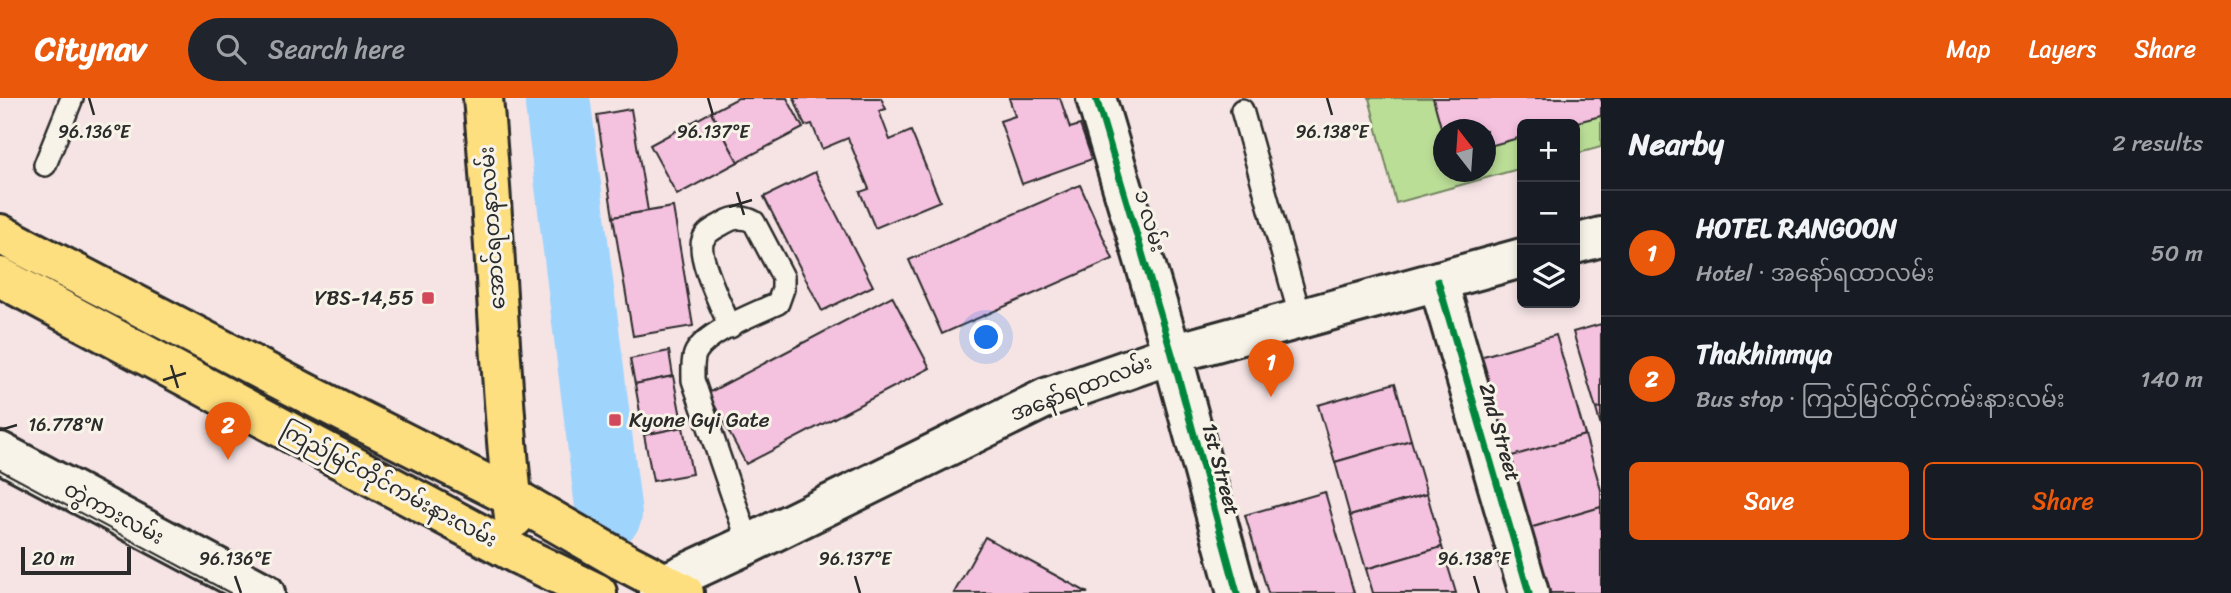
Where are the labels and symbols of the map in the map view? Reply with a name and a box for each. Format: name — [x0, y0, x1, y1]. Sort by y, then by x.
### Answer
text: 96.136°E — [58, 116, 131, 148]
text: 96.137°E — [677, 116, 750, 148]
text: 96.138°E — [1296, 116, 1369, 148]
north arrow — [1433, 119, 1496, 182]
street label: အောင်ရတနာလမ်း — [467, 145, 517, 311]
street label: ၁ လမ်း — [1123, 185, 1177, 257]
place label: YBS-14,55 — [314, 279, 414, 317]
marker: YBS-14,55 — [420, 290, 436, 306]
your location — [969, 320, 1003, 354]
pin: 1 — [1248, 339, 1294, 397]
street label: အနော်ရထာလမ်း — [1004, 343, 1158, 433]
street label: 2nd Street — [1468, 378, 1532, 486]
place label: Kyone Gyi Gate — [629, 401, 770, 439]
pin: 2 — [205, 402, 251, 460]
text: 16.778°N — [29, 409, 104, 441]
street label: ကြည်မြင်တိုင်ကမ်းနားလမ်း — [274, 412, 504, 558]
marker: Kyone Gyi Gate — [607, 412, 623, 428]
street label: 1st Street — [1190, 419, 1252, 519]
street label: တွဲကားလမ်း — [57, 471, 171, 555]
text: 96.136°E — [199, 543, 272, 575]
text: 96.137°E — [819, 543, 892, 575]
text: 96.138°E — [1438, 543, 1511, 575]
scale bar — [21, 544, 131, 576]

